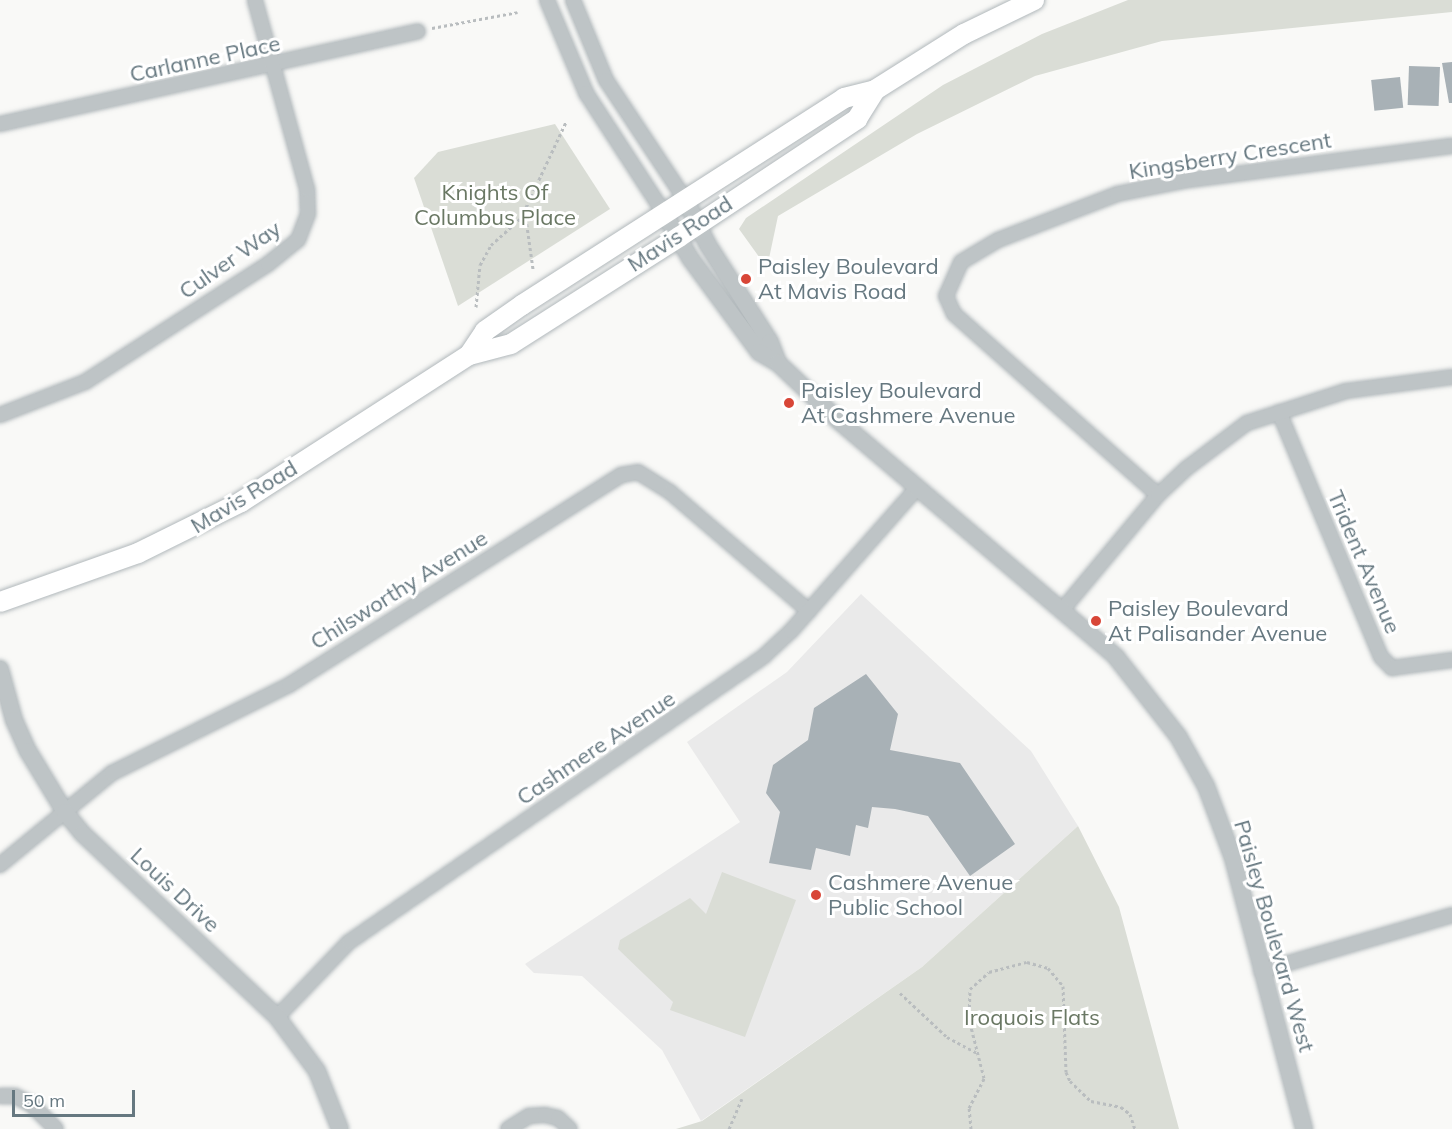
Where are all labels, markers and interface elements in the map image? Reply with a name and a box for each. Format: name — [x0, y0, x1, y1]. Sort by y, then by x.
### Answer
street label: Carlanne Place — [127, 30, 283, 88]
street label: Kingsberry Crescent — [1127, 127, 1333, 185]
park label: Knights Of Columbus Place — [414, 179, 576, 230]
street label: Mavis Road — [623, 190, 737, 278]
street label: Culver Way — [174, 215, 286, 305]
place label: Paisley Boulevard At Mavis Road — [758, 253, 939, 304]
marker: Paisley Boulevard At Mavis Road — [739, 272, 753, 286]
place label: Paisley Boulevard At Cashmere Avenue — [801, 377, 1016, 428]
marker: Paisley Boulevard At Cashmere Avenue — [782, 396, 796, 410]
street label: Mavis Road — [186, 455, 302, 539]
street label: Trident Avenue — [1322, 486, 1406, 638]
street label: Chilsworthy Avenue — [306, 525, 492, 655]
place label: Paisley Boulevard At Palisander Avenue — [1108, 595, 1327, 646]
marker: Paisley Boulevard At Palisander Avenue — [1089, 614, 1103, 628]
street label: Cashmere Avenue — [512, 685, 680, 811]
street label: Paisley Boulevard West — [1228, 817, 1320, 1055]
street label: Louis Drive — [125, 842, 225, 938]
place label: Cashmere Avenue Public School — [828, 869, 1013, 920]
marker: Cashmere Avenue Public School — [809, 888, 823, 902]
park label: Iroquois Flats — [964, 1005, 1100, 1031]
scale bar — [15, 1078, 138, 1116]
text: 50 m — [23, 1089, 65, 1112]

